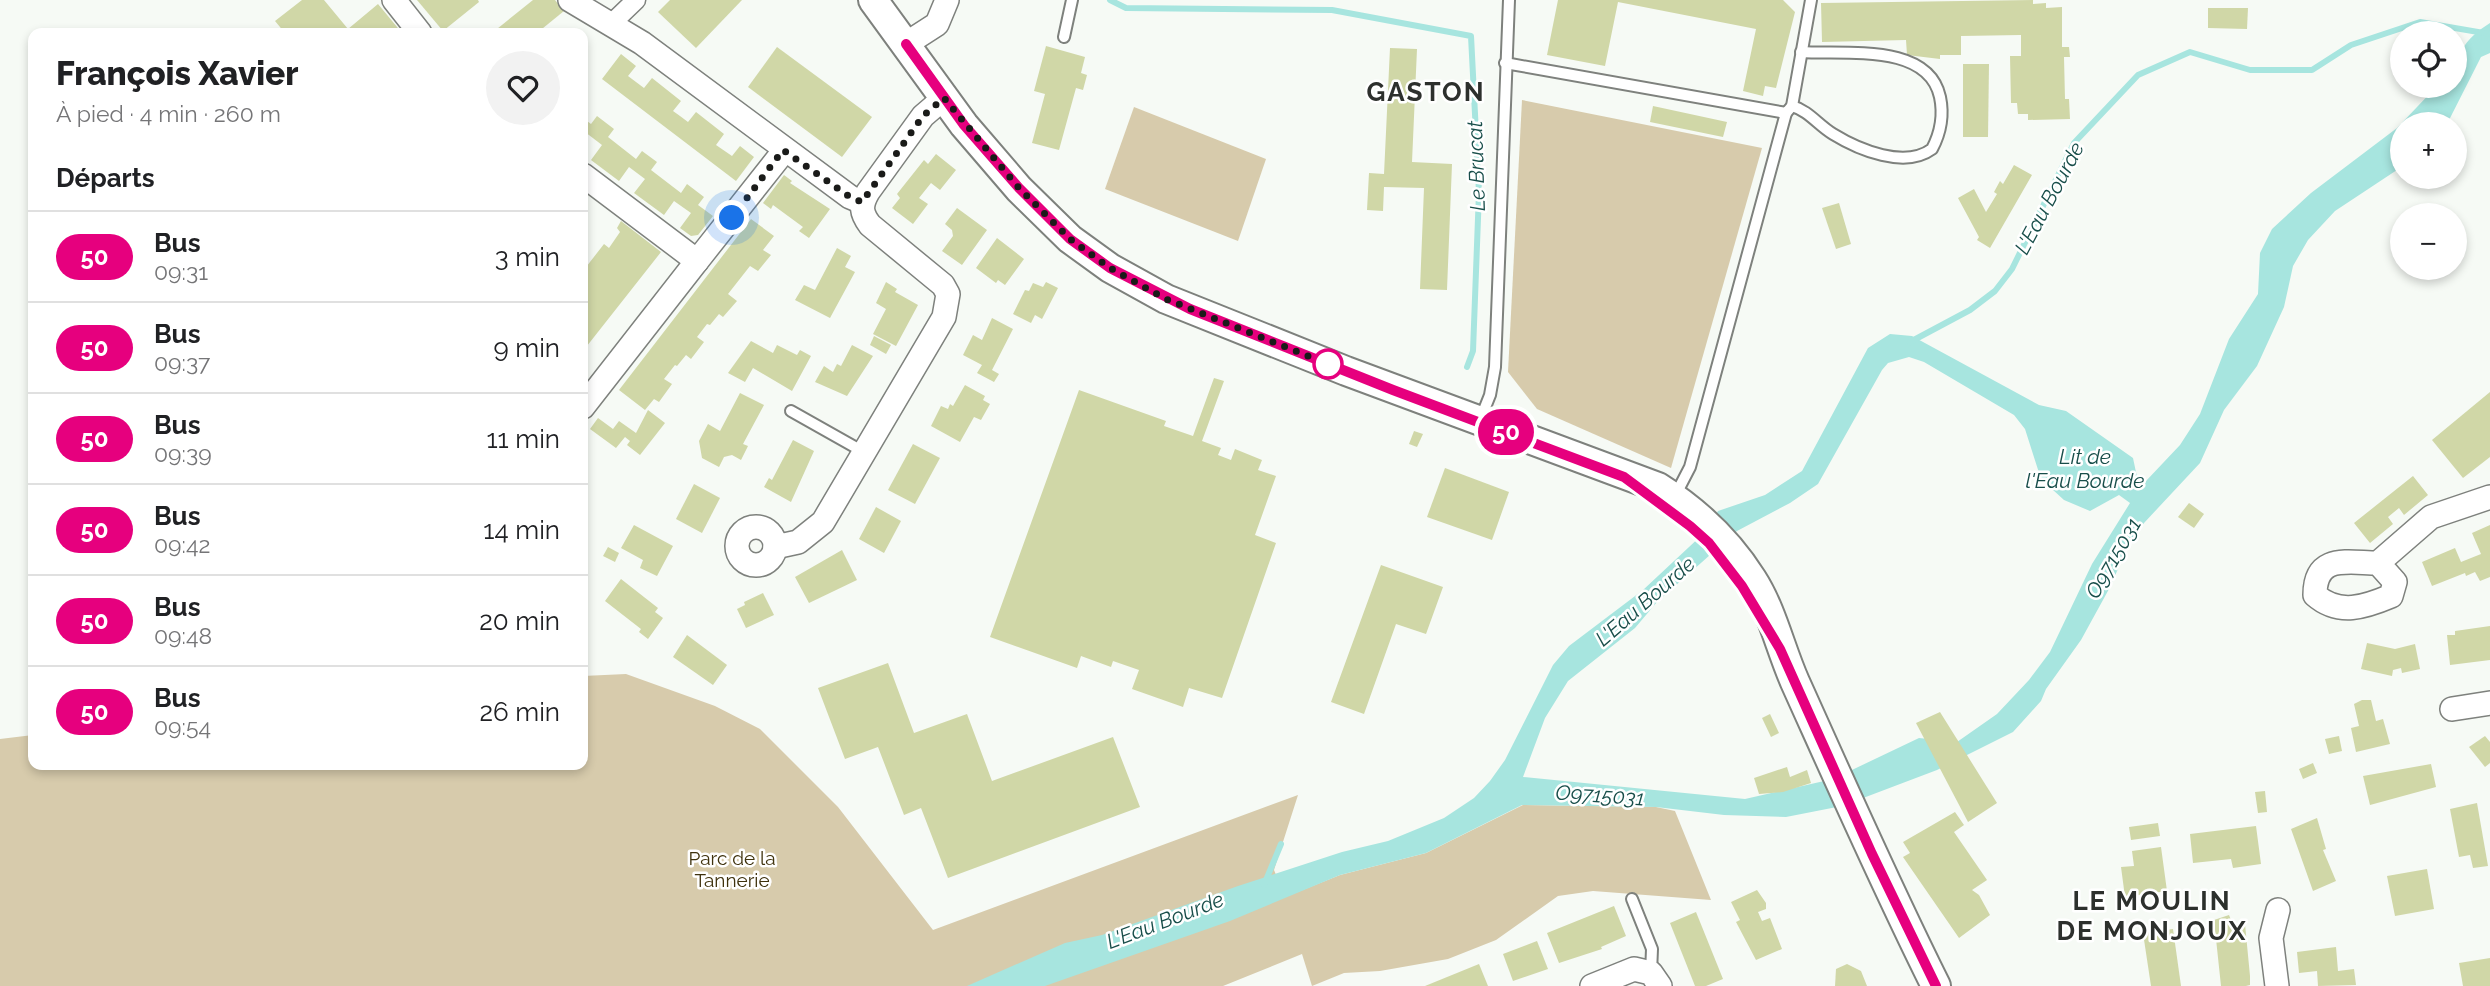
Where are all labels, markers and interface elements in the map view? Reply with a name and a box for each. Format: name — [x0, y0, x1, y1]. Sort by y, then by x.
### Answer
map controls — [2390, 21, 2467, 280]
button: locate — [2390, 21, 2467, 98]
button: heart — [486, 51, 560, 125]
text: François Xavier — [56, 54, 298, 93]
district label: GASTON — [1366, 77, 1486, 107]
text: À pied · 4 min · 260 m — [56, 100, 281, 127]
button: + — [2390, 112, 2467, 189]
water label: Le Brucat — [1462, 120, 1490, 212]
water label: L'Eau Bourde — [2009, 138, 2089, 258]
text: Départs — [56, 163, 155, 193]
your location — [714, 200, 749, 235]
button: − — [2390, 203, 2467, 280]
text: Bus — [154, 228, 201, 258]
text: 50 — [80, 242, 109, 271]
text: 3 min — [495, 242, 560, 272]
text: 09:31 — [154, 258, 208, 285]
text: Bus — [154, 319, 201, 349]
text: 50 — [80, 333, 109, 362]
text: 9 min — [493, 333, 560, 363]
text: 09:37 — [154, 349, 210, 376]
unlabelled marker — [1313, 349, 1343, 379]
line badge: 50 — [1474, 409, 1538, 455]
text: Bus — [154, 410, 201, 440]
text: 50 — [1492, 417, 1520, 446]
text: 50 — [80, 424, 109, 453]
text: 11 min — [486, 424, 560, 454]
text: 09:39 — [154, 440, 212, 467]
water label: Lit de l'Eau Bourde — [2025, 444, 2145, 493]
text: Bus — [154, 501, 201, 531]
water label: O9715031 — [2080, 513, 2146, 603]
text: 50 — [80, 515, 109, 544]
text: 14 min — [483, 515, 560, 545]
text: 09:42 — [154, 531, 210, 558]
water label: L'Eau Bourde — [1590, 551, 1700, 651]
text: Bus — [154, 592, 201, 622]
text: 50 — [80, 606, 109, 635]
text: 20 min — [479, 606, 560, 636]
text: 09:48 — [154, 622, 212, 649]
text: Bus — [154, 683, 201, 713]
text: 50 — [80, 697, 109, 726]
text: 26 min — [479, 697, 560, 727]
text: 09:54 — [154, 713, 211, 740]
water label: O9715031 — [1555, 779, 1645, 811]
park label: Parc de la Tannerie — [688, 847, 776, 891]
water label: L'Eau Bourde — [1103, 886, 1227, 954]
district label: LE MOULIN DE MONJOUX — [2056, 886, 2248, 946]

